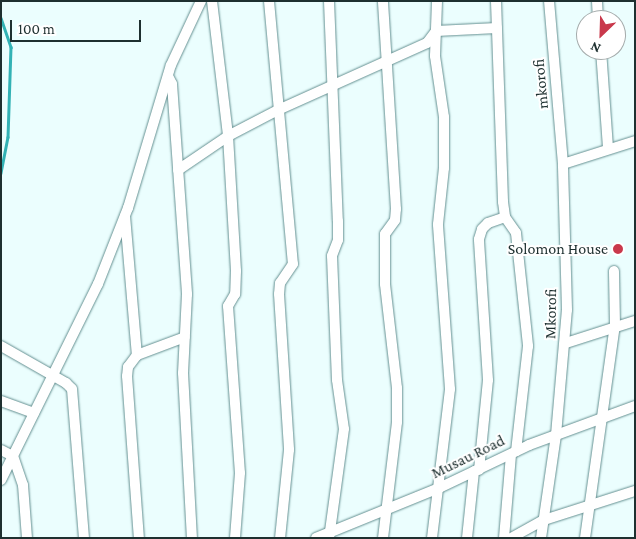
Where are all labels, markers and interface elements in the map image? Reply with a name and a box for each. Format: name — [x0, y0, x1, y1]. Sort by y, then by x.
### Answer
scale bar — [12, 10, 144, 42]
north arrow — [576, 10, 626, 60]
text: 100 m — [18, 21, 55, 37]
text: N — [588, 39, 603, 57]
street label: mkorofi — [529, 58, 553, 110]
place label: Solomon House — [508, 239, 608, 259]
marker: Solomon House — [612, 243, 624, 255]
street label: Mkorofi — [541, 289, 561, 339]
street label: Musau Road — [428, 431, 508, 483]

